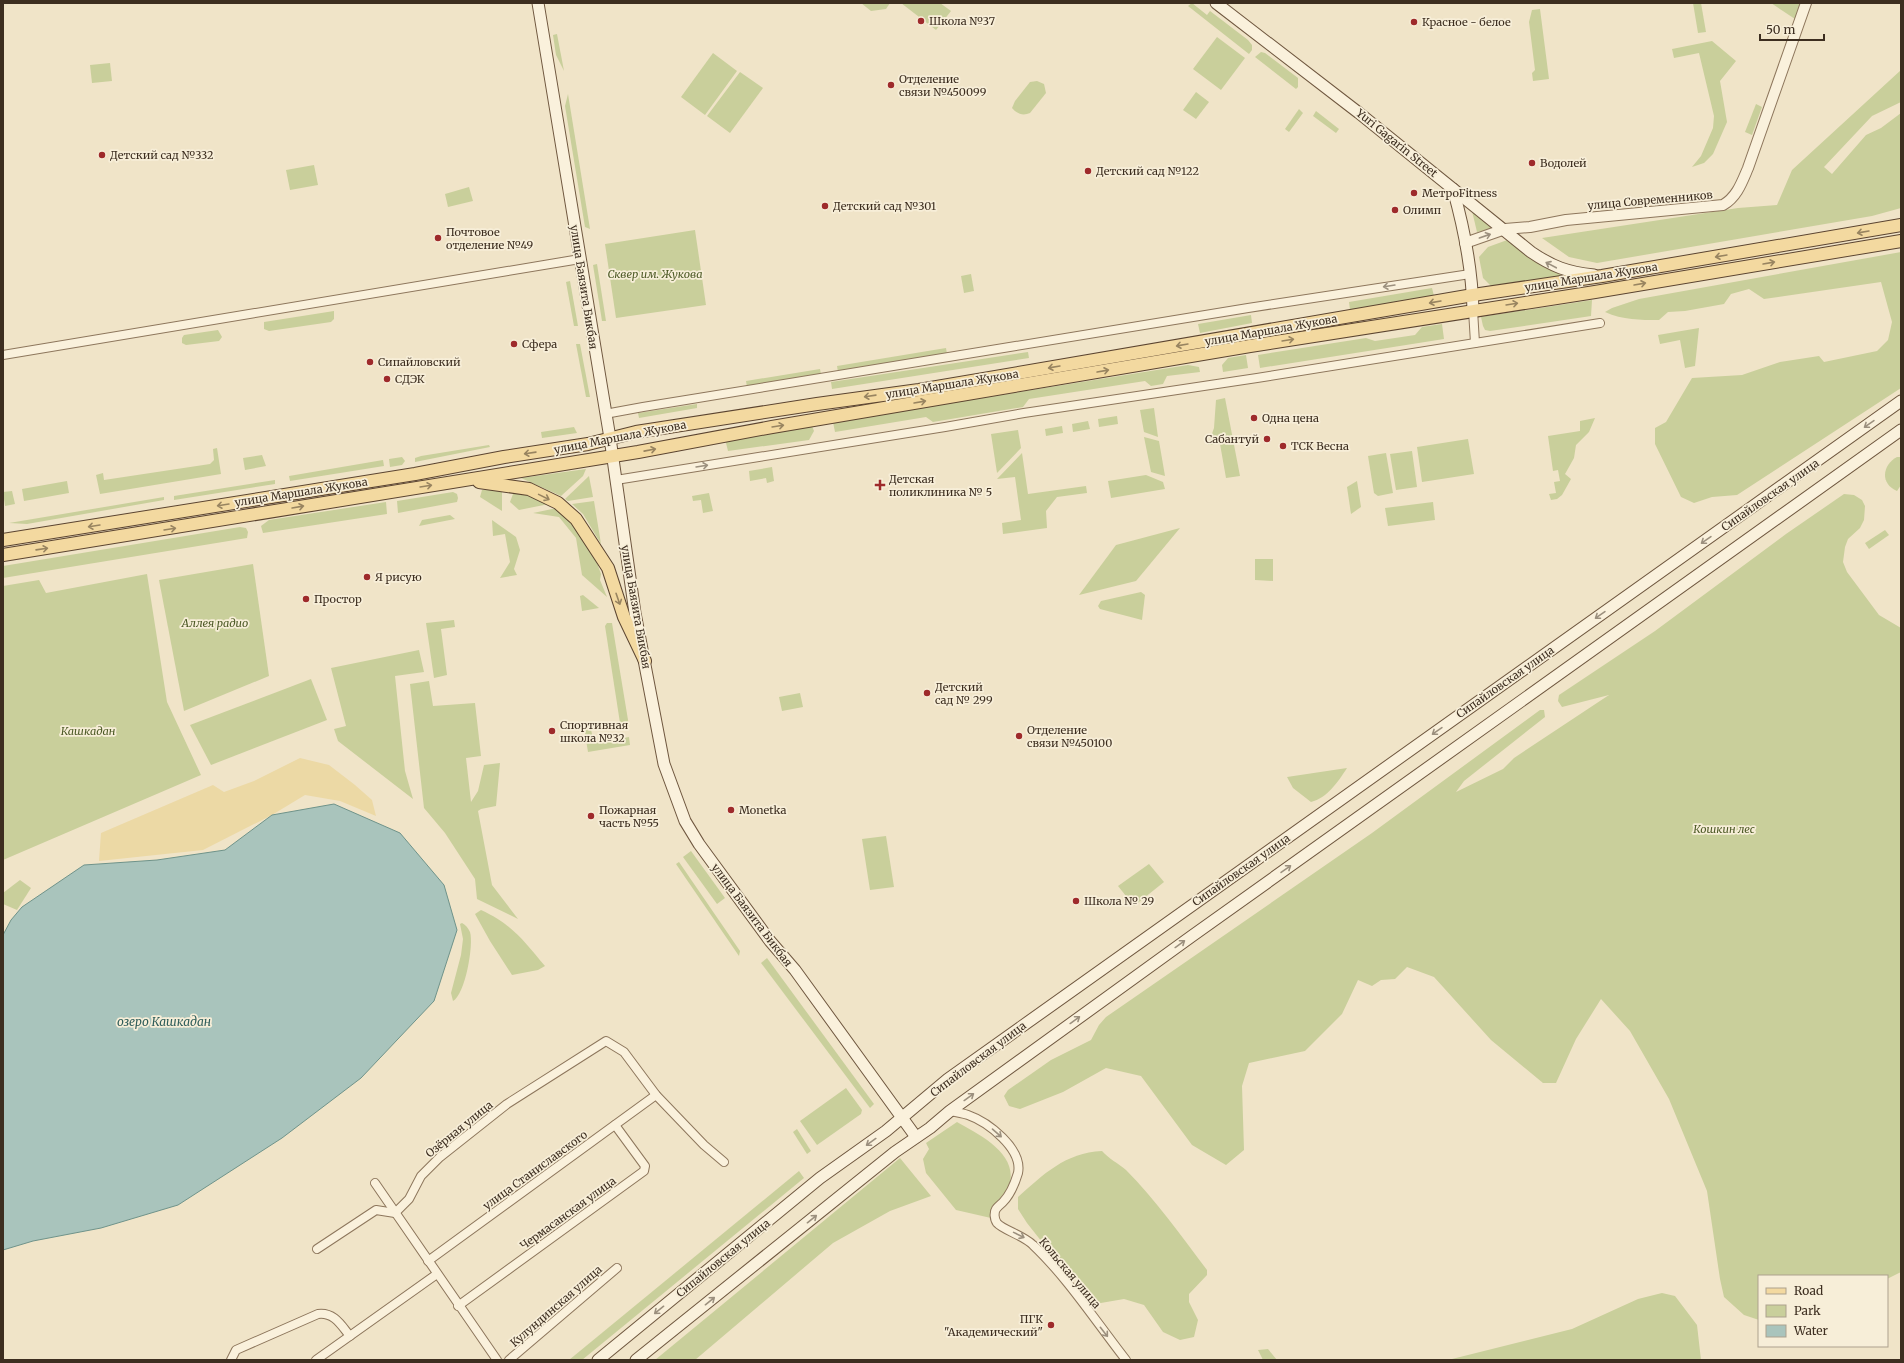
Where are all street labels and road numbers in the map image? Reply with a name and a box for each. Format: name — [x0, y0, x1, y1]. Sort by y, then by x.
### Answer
street label: Yuri Gagarin Street — [1353, 105, 1441, 181]
street label: улица Современников — [1587, 188, 1714, 212]
street label: улица Баязита Бикбая — [567, 224, 601, 351]
street label: улица Маршала Жукова — [1524, 260, 1659, 294]
street label: улица Маршала Жукова — [1204, 311, 1338, 349]
street label: улица Маршала Жукова — [885, 367, 1020, 401]
street label: улица Маршала Жукова — [553, 417, 687, 457]
street label: Сипайловская улица — [1718, 456, 1822, 534]
street label: улица Маршала Жукова — [234, 475, 369, 509]
street label: улица Баязита Бикбая — [618, 544, 654, 671]
street label: Сипайловская улица — [1453, 643, 1557, 721]
street label: Сипайловская улица — [1189, 831, 1293, 909]
street label: улица Баязита Бикбая — [709, 861, 796, 970]
street label: Сипайловская улица — [927, 1018, 1029, 1100]
street label: Озёрная улица — [423, 1098, 496, 1160]
street label: улица Станиславского — [480, 1127, 590, 1213]
street label: Чермасанская улица — [517, 1173, 619, 1252]
street label: Сипайловская улица — [673, 1216, 773, 1300]
street label: Кольская улица — [1036, 1235, 1104, 1311]
street label: Кулундинская улица — [507, 1262, 605, 1350]

